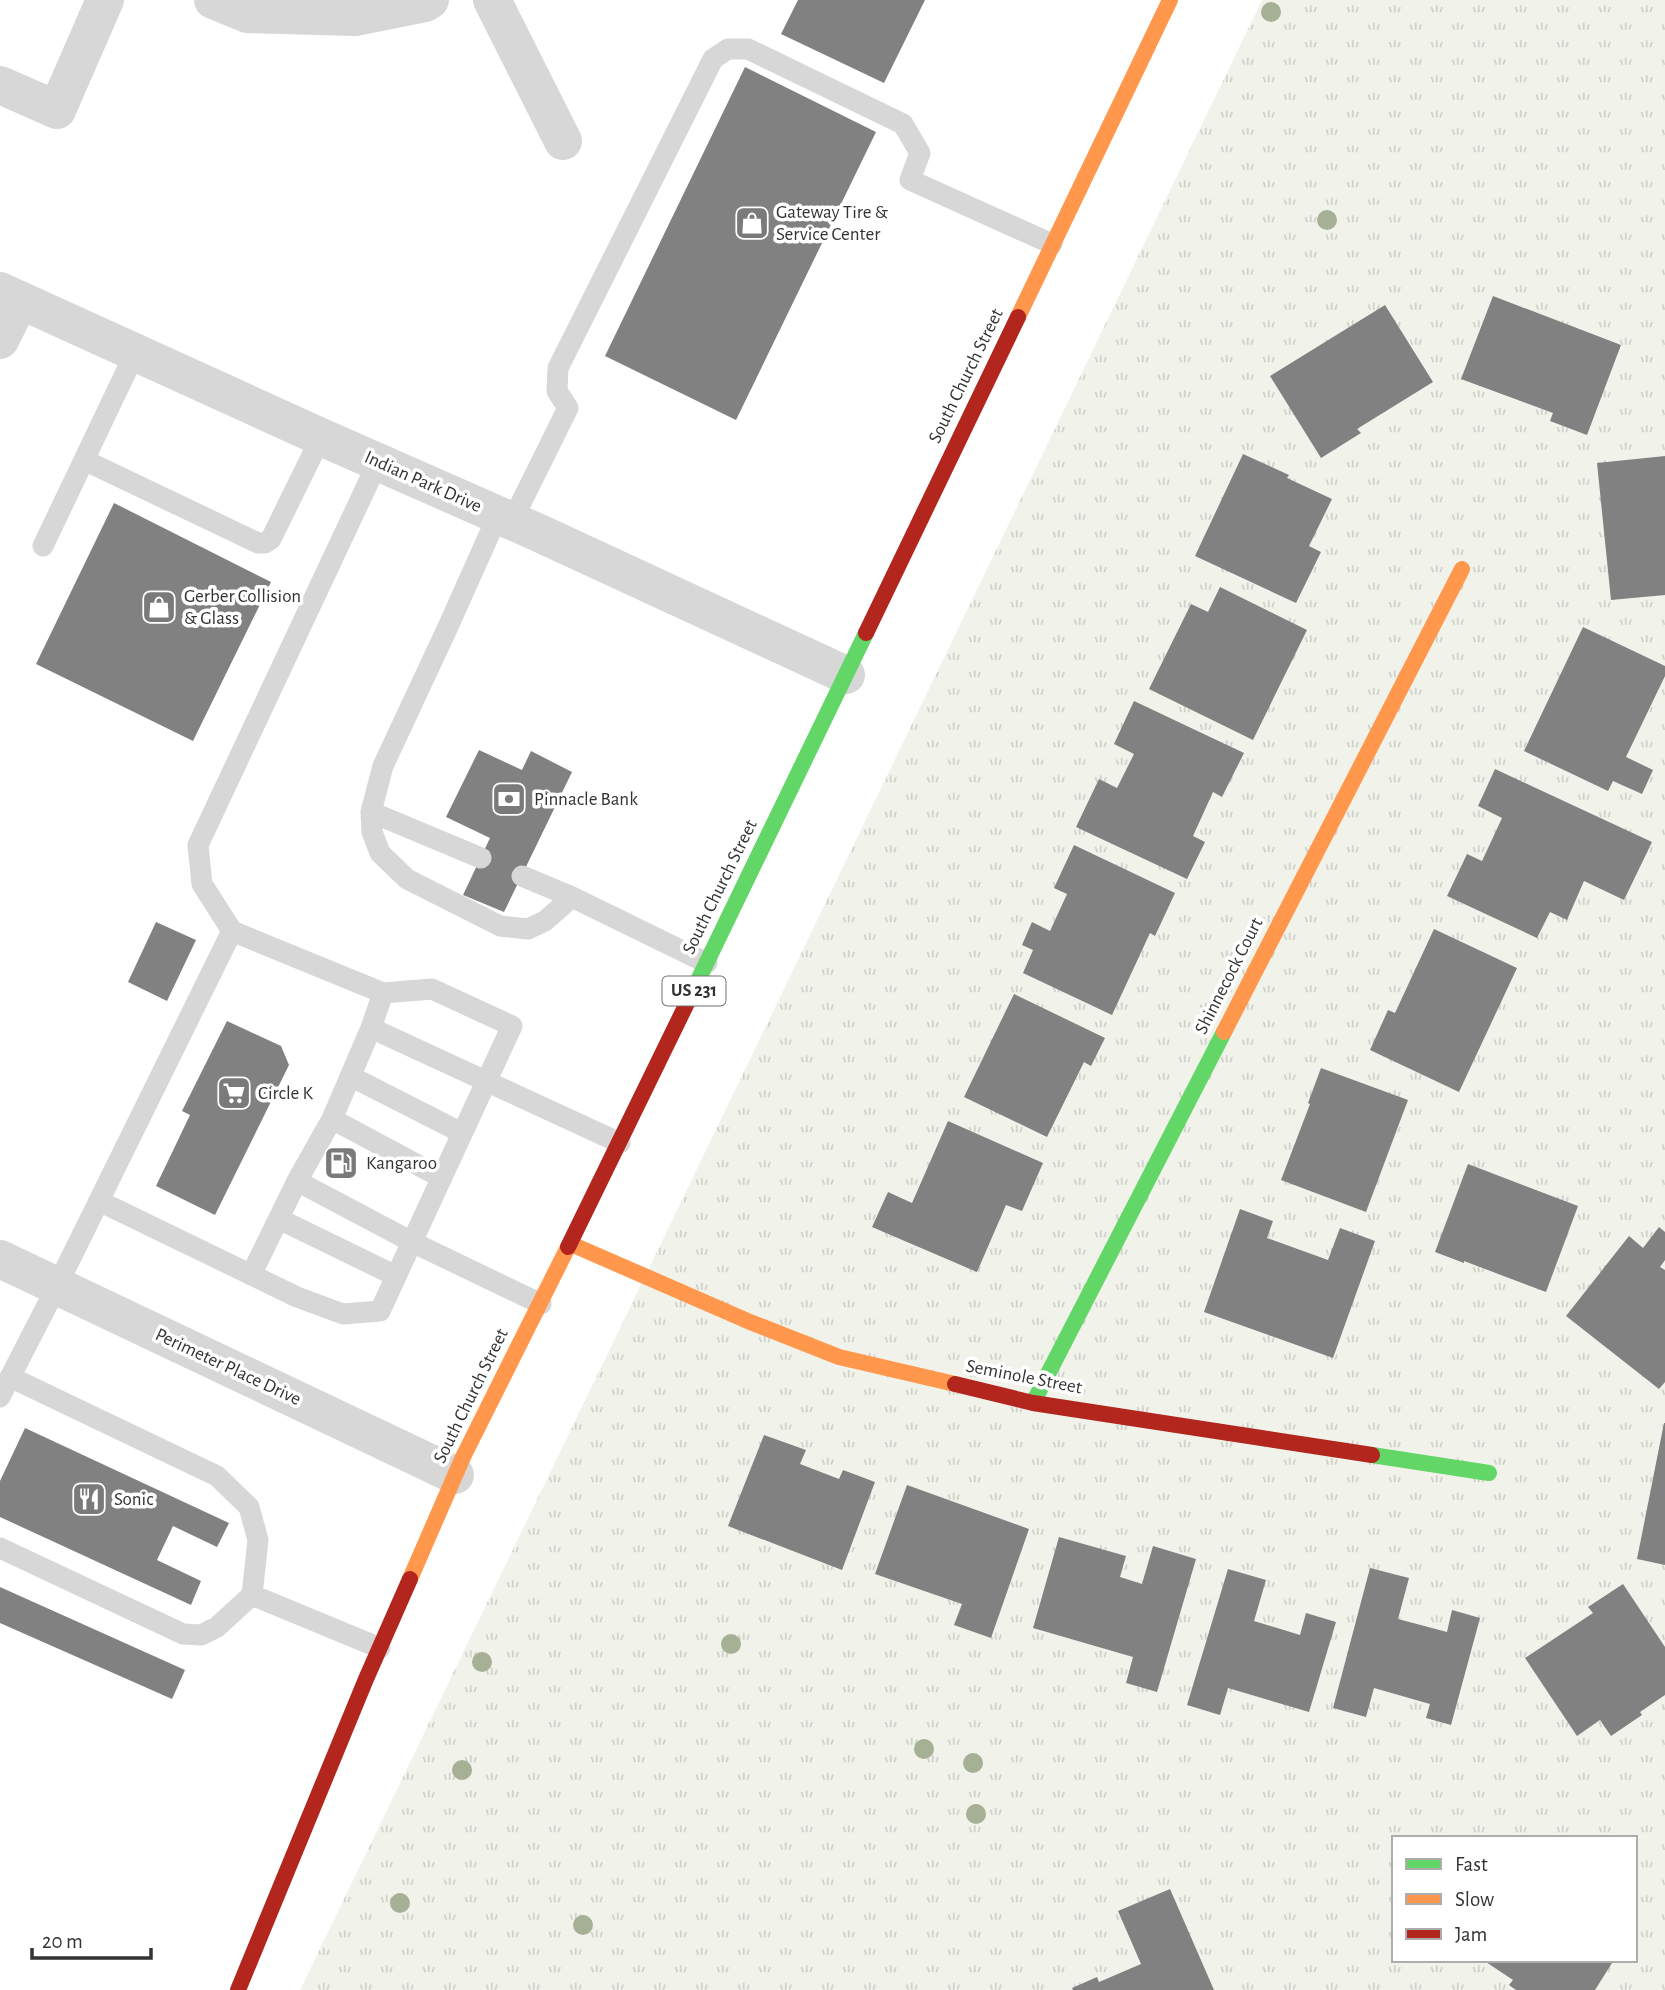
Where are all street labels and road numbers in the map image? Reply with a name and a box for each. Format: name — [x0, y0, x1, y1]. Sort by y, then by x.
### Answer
street label: South Church Street — [925, 306, 1007, 446]
street label: Indian Park Drive — [362, 448, 484, 516]
street label: South Church Street — [679, 817, 761, 957]
street label: Shinnecock Court — [1192, 915, 1266, 1037]
road number: US 231 — [662, 976, 726, 1006]
street label: Perimeter Place Drive — [152, 1325, 304, 1409]
street label: South Church Street — [430, 1326, 512, 1466]
street label: Seminole Street — [964, 1356, 1084, 1398]

